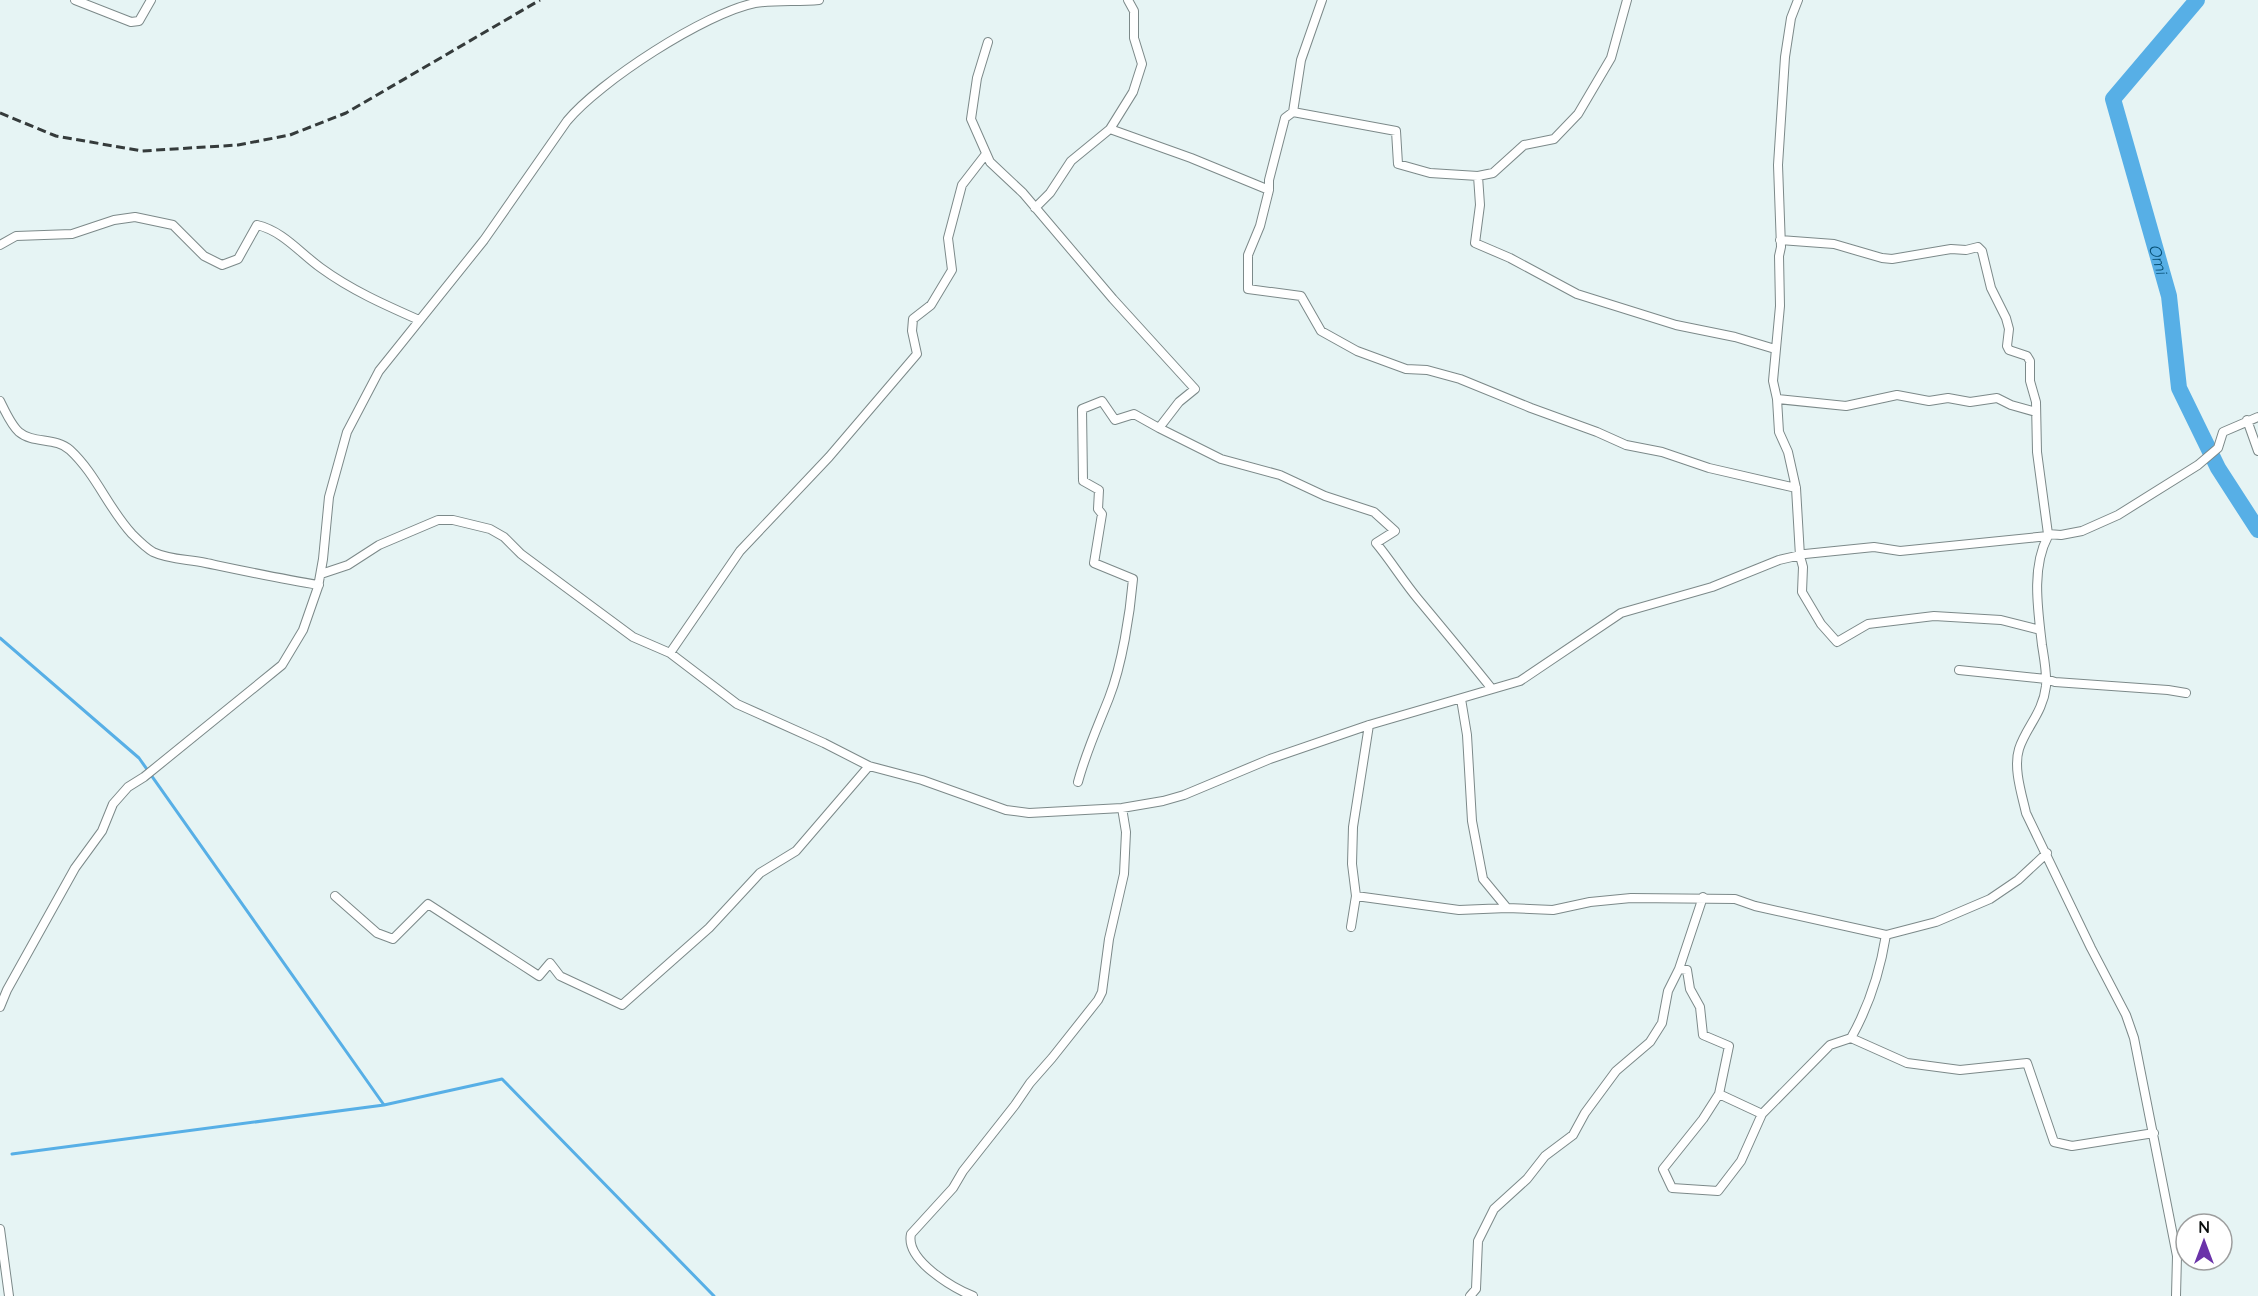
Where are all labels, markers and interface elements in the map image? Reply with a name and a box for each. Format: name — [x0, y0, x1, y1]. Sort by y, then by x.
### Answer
water label: Omi — [2145, 242, 2173, 278]
north arrow — [2174, 1212, 2234, 1272]
text: N — [2198, 1217, 2210, 1237]

